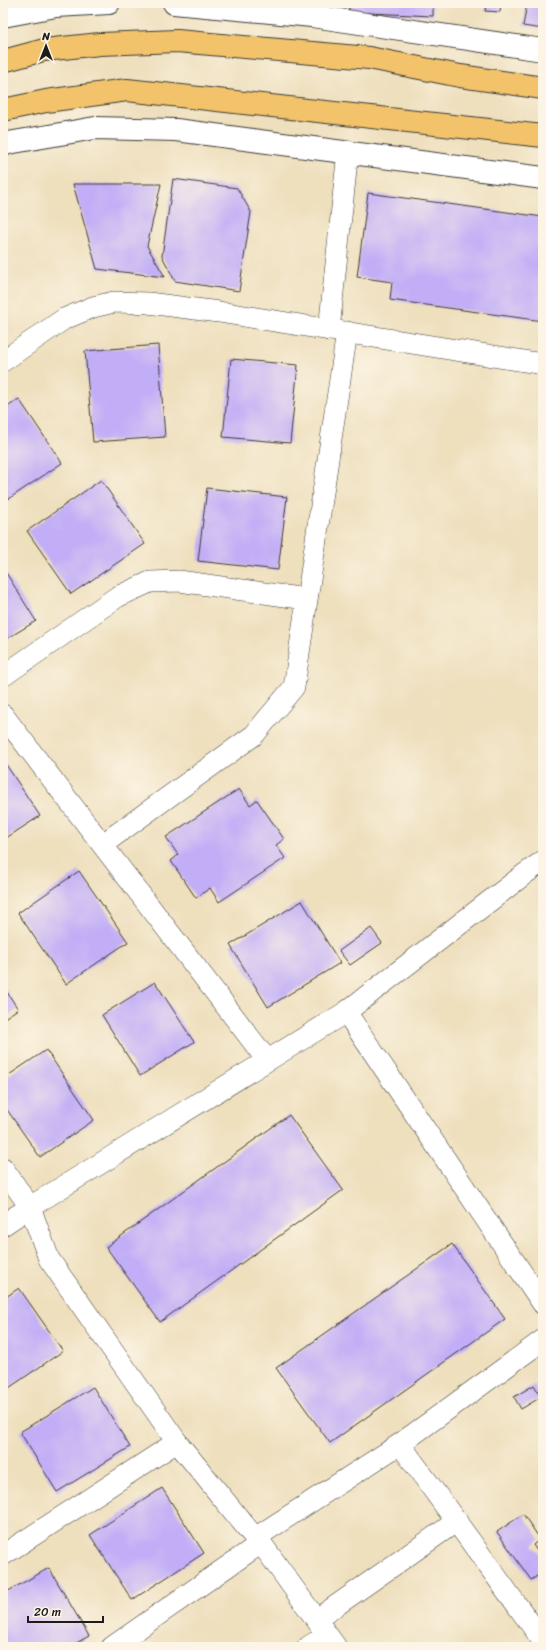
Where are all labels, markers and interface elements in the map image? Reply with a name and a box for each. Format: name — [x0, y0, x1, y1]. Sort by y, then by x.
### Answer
north arrow — [26, 26, 66, 66]
text: N — [41, 27, 50, 46]
scale bar — [28, 1598, 103, 1624]
text: 20 m — [34, 1601, 61, 1623]

